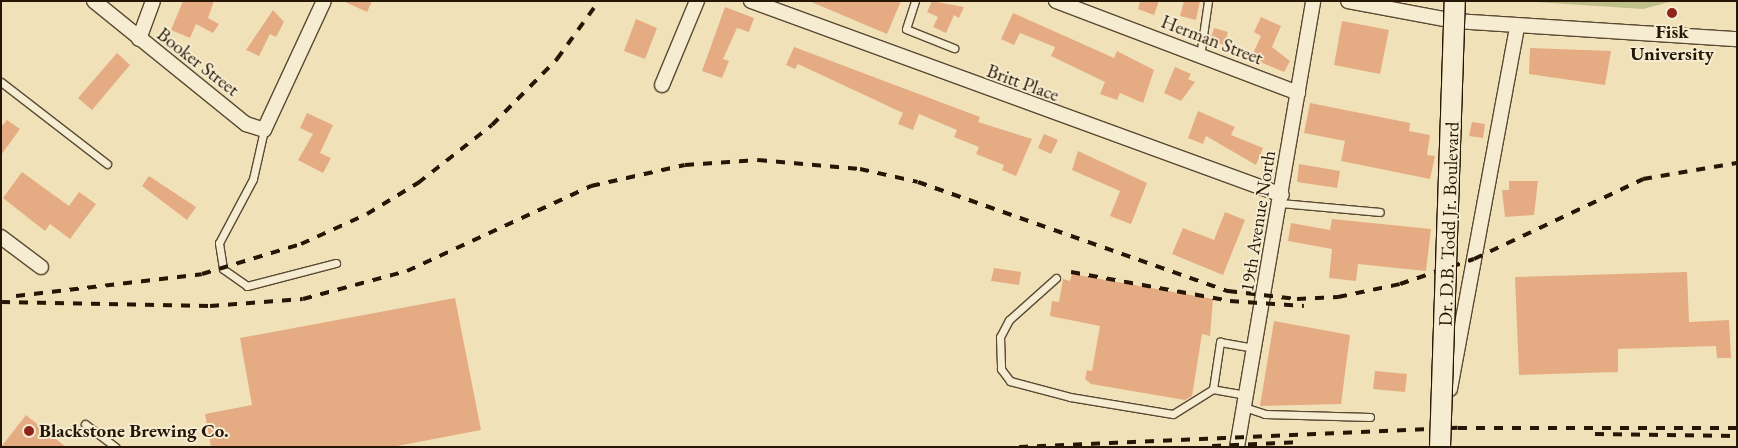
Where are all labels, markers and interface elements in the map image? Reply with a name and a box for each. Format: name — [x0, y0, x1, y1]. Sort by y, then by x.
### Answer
marker: Fisk University — [1666, 7, 1678, 19]
street label: Herman Street — [1158, 10, 1266, 70]
place label: Fisk University — [1630, 21, 1714, 65]
street label: Booker Street — [152, 23, 244, 101]
street label: Britt Place — [984, 59, 1062, 107]
street label: Dr. D.B. Todd Jr. Boulevard — [1434, 121, 1464, 327]
street label: 19th Avenue North — [1236, 149, 1280, 293]
place label: Blackstone Brewing Co. — [39, 420, 229, 442]
marker: Blackstone Brewing Co. — [23, 425, 35, 437]

